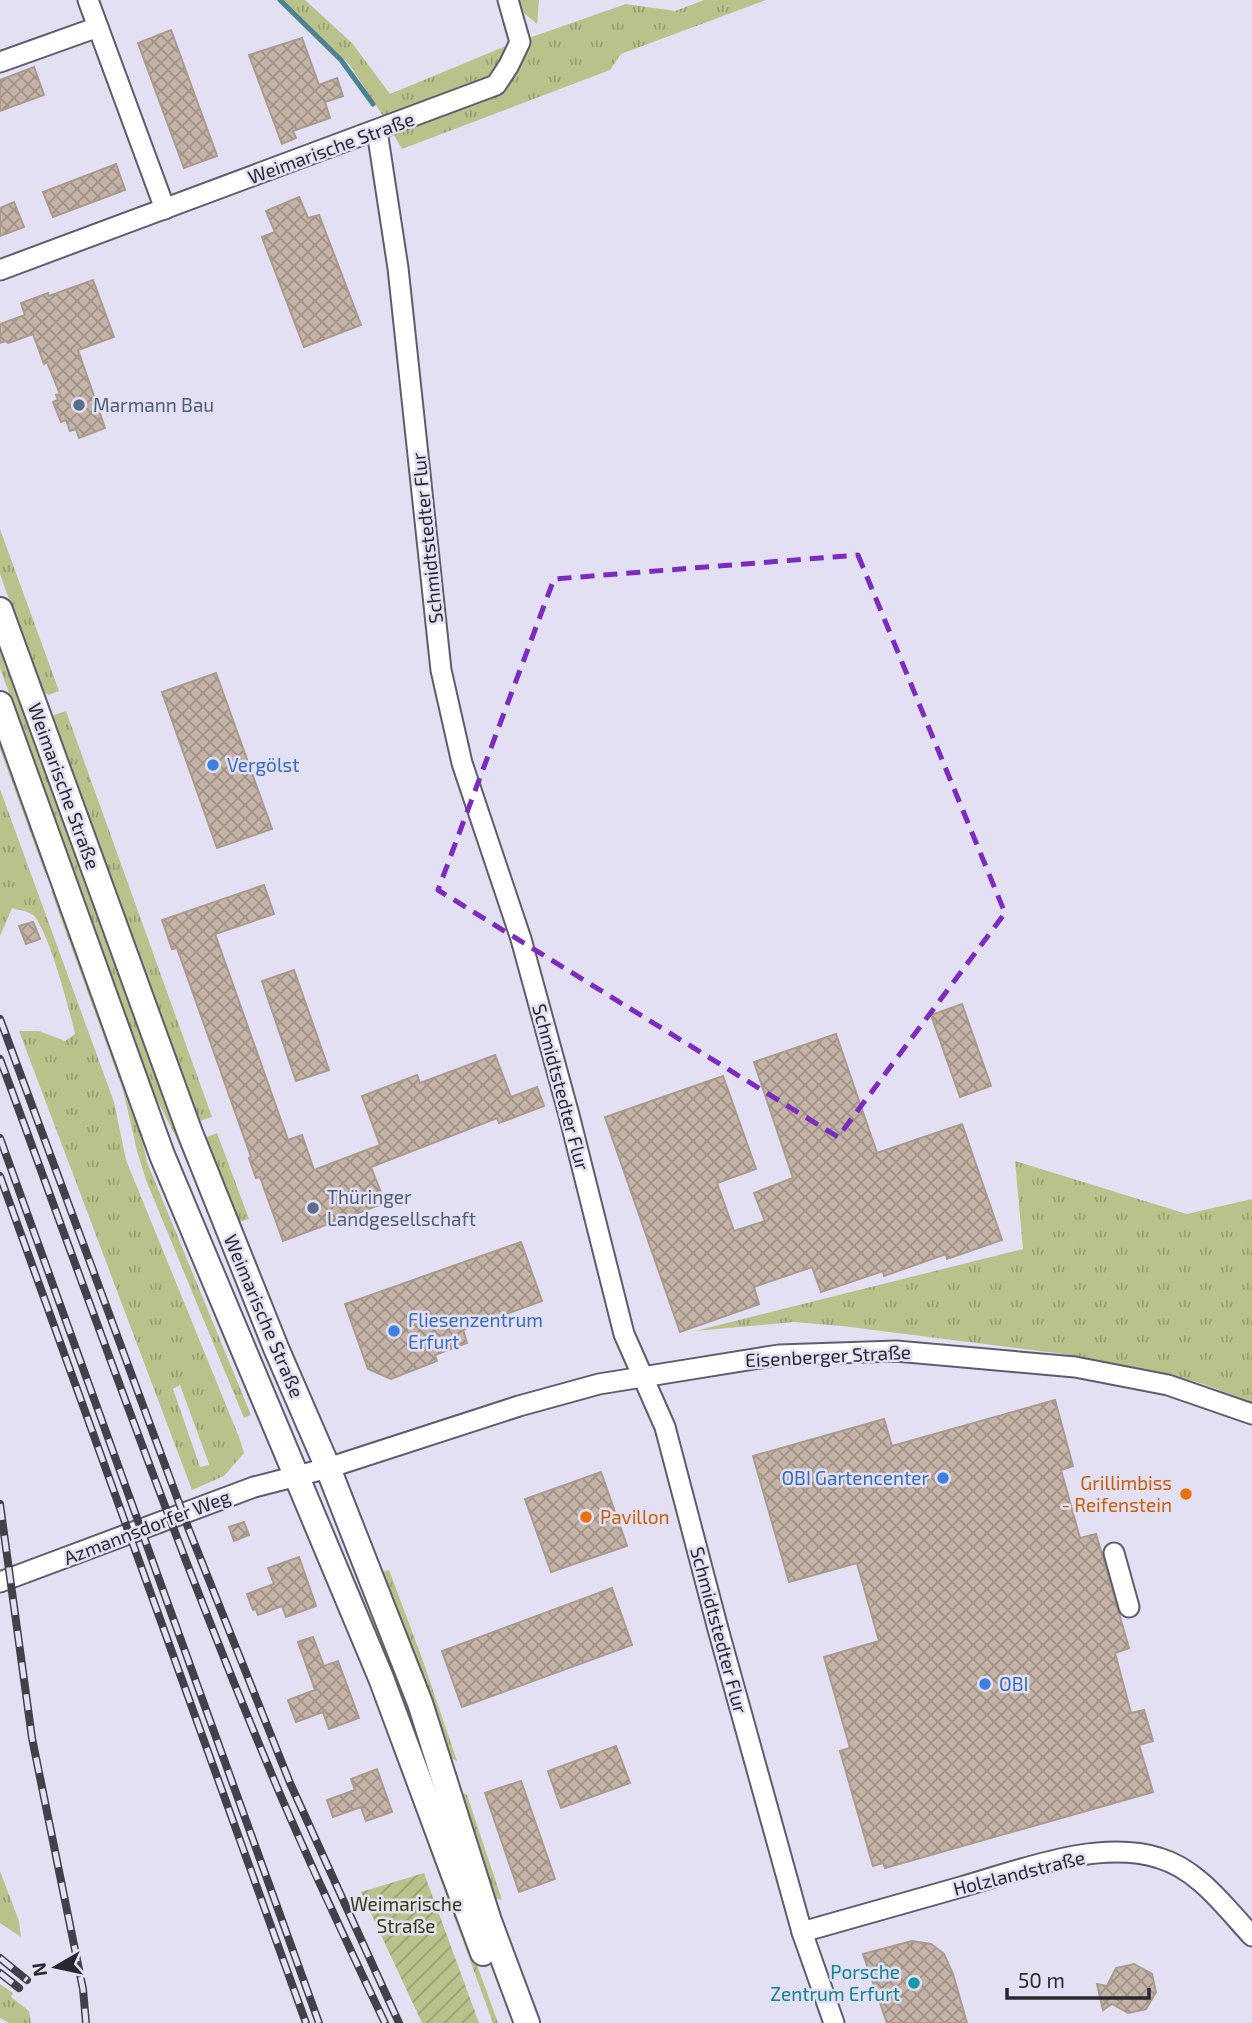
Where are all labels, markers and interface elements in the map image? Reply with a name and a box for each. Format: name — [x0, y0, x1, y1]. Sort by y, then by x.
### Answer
street label: Weimarische Straße — [245, 107, 417, 188]
place label: Marmann Bau — [93, 393, 214, 416]
marker: Marmann Bau — [71, 397, 87, 413]
street label: Schmidtstedter Flur — [406, 451, 447, 625]
street label: Weimarische Straße — [24, 700, 105, 872]
place label: Vergölst — [227, 753, 299, 776]
marker: Vergölst — [205, 757, 221, 773]
street label: Schmidtstedter Flur — [528, 1001, 595, 1173]
place label: Thüringer Landgesellschaft — [327, 1185, 476, 1230]
marker: Thüringer Landgesellschaft — [305, 1200, 321, 1216]
street label: Weimarische Straße — [220, 1231, 309, 1401]
place label: Fliesenzentrum Erfurt — [408, 1308, 543, 1353]
marker: Fliesenzentrum Erfurt — [386, 1323, 402, 1339]
street label: Eisenberger Straße — [745, 1340, 911, 1371]
place label: OBI Gartencenter — [781, 1466, 929, 1489]
marker: OBI Gartencenter — [935, 1470, 951, 1486]
place label: Grillimbiss - Reifenstein — [1062, 1471, 1172, 1516]
street label: Azmannsdorfer Weg — [60, 1484, 234, 1569]
marker: Grillimbiss - Reifenstein — [1178, 1486, 1194, 1502]
place label: Pavillon — [600, 1505, 669, 1528]
marker: Pavillon — [578, 1509, 594, 1525]
street label: Schmidtstedter Flur — [686, 1544, 753, 1716]
place label: OBI — [999, 1672, 1028, 1695]
marker: OBI — [977, 1676, 993, 1692]
street label: Holzlandstraße — [951, 1845, 1087, 1900]
park label: Weimarische Straße — [350, 1892, 462, 1937]
north arrow — [21, 1932, 91, 2002]
scale bar — [1007, 1956, 1149, 2000]
place label: Porsche Zentrum Erfurt — [770, 1960, 900, 2005]
text: N — [26, 1961, 51, 1978]
text: 50 m — [1018, 1967, 1065, 1992]
marker: Porsche Zentrum Erfurt — [906, 1975, 922, 1991]

